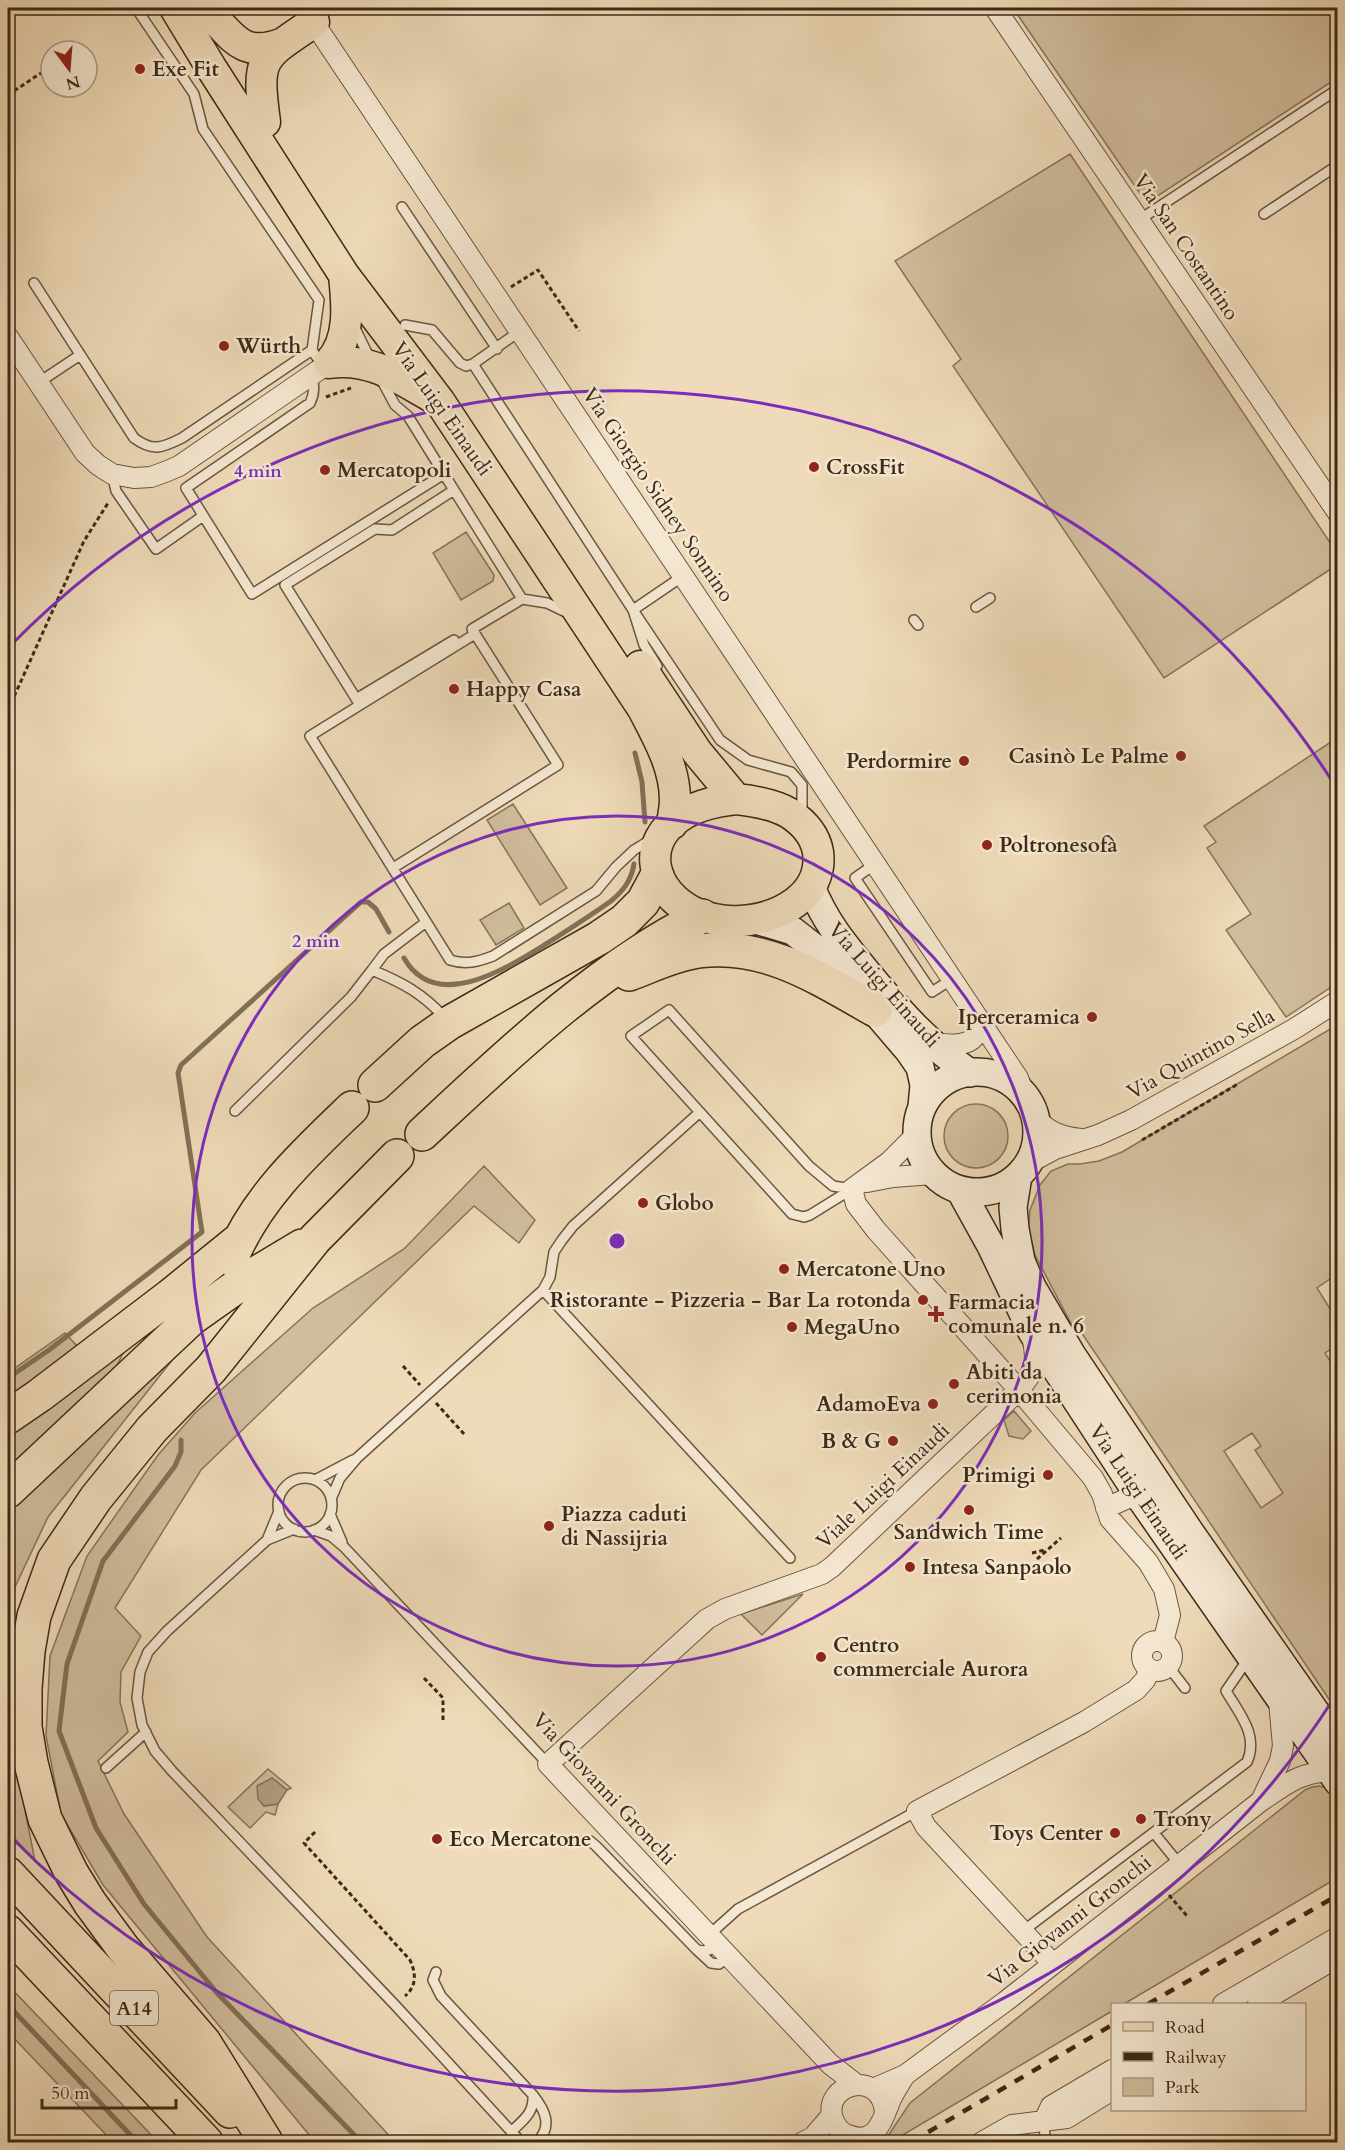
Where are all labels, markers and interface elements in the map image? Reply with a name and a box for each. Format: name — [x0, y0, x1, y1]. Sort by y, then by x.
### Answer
north arrow — [39, 39, 99, 99]
place label: Exe Fit — [152, 55, 220, 84]
marker: Exe Fit — [133, 62, 147, 76]
text: N — [63, 70, 83, 95]
street label: Via San Costantino — [1126, 168, 1246, 326]
place label: Würth — [235, 332, 301, 361]
street label: Via Luigi Einaudi — [385, 336, 499, 482]
marker: Würth — [217, 339, 231, 353]
street label: Via Giorgio Sidney Sonnino — [575, 382, 741, 608]
place label: CrossFit — [826, 453, 905, 482]
place label: Mercatopoli — [337, 456, 452, 485]
text: 4 min — [234, 459, 282, 484]
marker: CrossFit — [807, 460, 821, 474]
marker: Mercatopoli — [318, 463, 332, 477]
place label: Happy Casa — [466, 675, 582, 704]
marker: Happy Casa — [447, 682, 461, 696]
place label: Casinò Le Palme — [1009, 742, 1169, 771]
place label: Perdormire — [846, 747, 952, 776]
marker: Casinò Le Palme — [1174, 749, 1188, 763]
marker: Perdormire — [957, 754, 971, 768]
place label: Poltronesofà — [999, 831, 1118, 860]
marker: Poltronesofà — [980, 838, 994, 852]
street label: Via Luigi Einaudi — [821, 916, 947, 1054]
text: 2 min — [292, 929, 340, 954]
street label: Via Quintino Sella — [1122, 1001, 1280, 1107]
place label: Iperceramica — [958, 1003, 1081, 1032]
marker: Iperceramica — [1085, 1010, 1099, 1024]
place label: Globo — [655, 1189, 714, 1218]
marker: Globo — [636, 1196, 650, 1210]
centre of rings — [607, 1231, 627, 1251]
place label: Mercatone Uno — [796, 1255, 946, 1284]
marker: Mercatone Uno — [777, 1262, 791, 1276]
place label: Ristorante - Pizzeria - Bar La rotonda — [550, 1286, 912, 1315]
place label: Farmacia comunale n. 6 — [948, 1288, 1084, 1341]
marker: Ristorante - Pizzeria - Bar La rotonda — [916, 1293, 930, 1307]
marker: Farmacia comunale n. 6 — [929, 1307, 943, 1321]
place label: MegaUno — [804, 1313, 900, 1342]
marker: MegaUno — [785, 1320, 799, 1334]
place label: Abiti da cerimonia — [966, 1358, 1063, 1411]
marker: Abiti da cerimonia — [947, 1377, 961, 1391]
place label: AdamoEva — [816, 1390, 922, 1419]
marker: AdamoEva — [926, 1397, 940, 1411]
street label: Viale Luigi Einaudi — [810, 1416, 956, 1556]
street label: Via Luigi Einaudi — [1082, 1418, 1194, 1566]
place label: B & G — [821, 1427, 881, 1456]
marker: B & G — [886, 1434, 900, 1448]
place label: Primigi — [962, 1461, 1036, 1490]
marker: Primigi — [1041, 1468, 1055, 1482]
place label: Piazza caduti di Nassijria — [561, 1500, 687, 1553]
marker: Sandwich Time — [962, 1503, 976, 1517]
place label: Sandwich Time — [894, 1518, 1044, 1547]
marker: Piazza caduti di Nassijria — [542, 1519, 556, 1533]
place label: Intesa Sanpaolo — [922, 1553, 1072, 1582]
marker: Intesa Sanpaolo — [903, 1560, 917, 1574]
place label: Centro commerciale Aurora — [833, 1631, 1029, 1684]
marker: Centro commerciale Aurora — [814, 1650, 828, 1664]
street label: Via Giovanni Gronchi — [525, 1706, 683, 1872]
place label: Trony — [1153, 1805, 1212, 1834]
marker: Trony — [1134, 1812, 1148, 1826]
place label: Toys Center — [989, 1819, 1104, 1848]
place label: Eco Mercatone — [449, 1825, 592, 1854]
marker: Toys Center — [1108, 1826, 1122, 1840]
marker: Eco Mercatone — [430, 1832, 444, 1846]
street label: Via Giovanni Gronchi — [982, 1848, 1158, 1994]
road number: A14 — [110, 1991, 158, 2025]
legend — [1111, 2003, 1306, 2111]
text: Road — [1165, 2015, 1205, 2040]
text: Railway — [1165, 2045, 1227, 2070]
scale bar — [42, 2072, 176, 2110]
text: Park — [1165, 2075, 1200, 2100]
text: 50 m — [51, 2081, 90, 2106]

